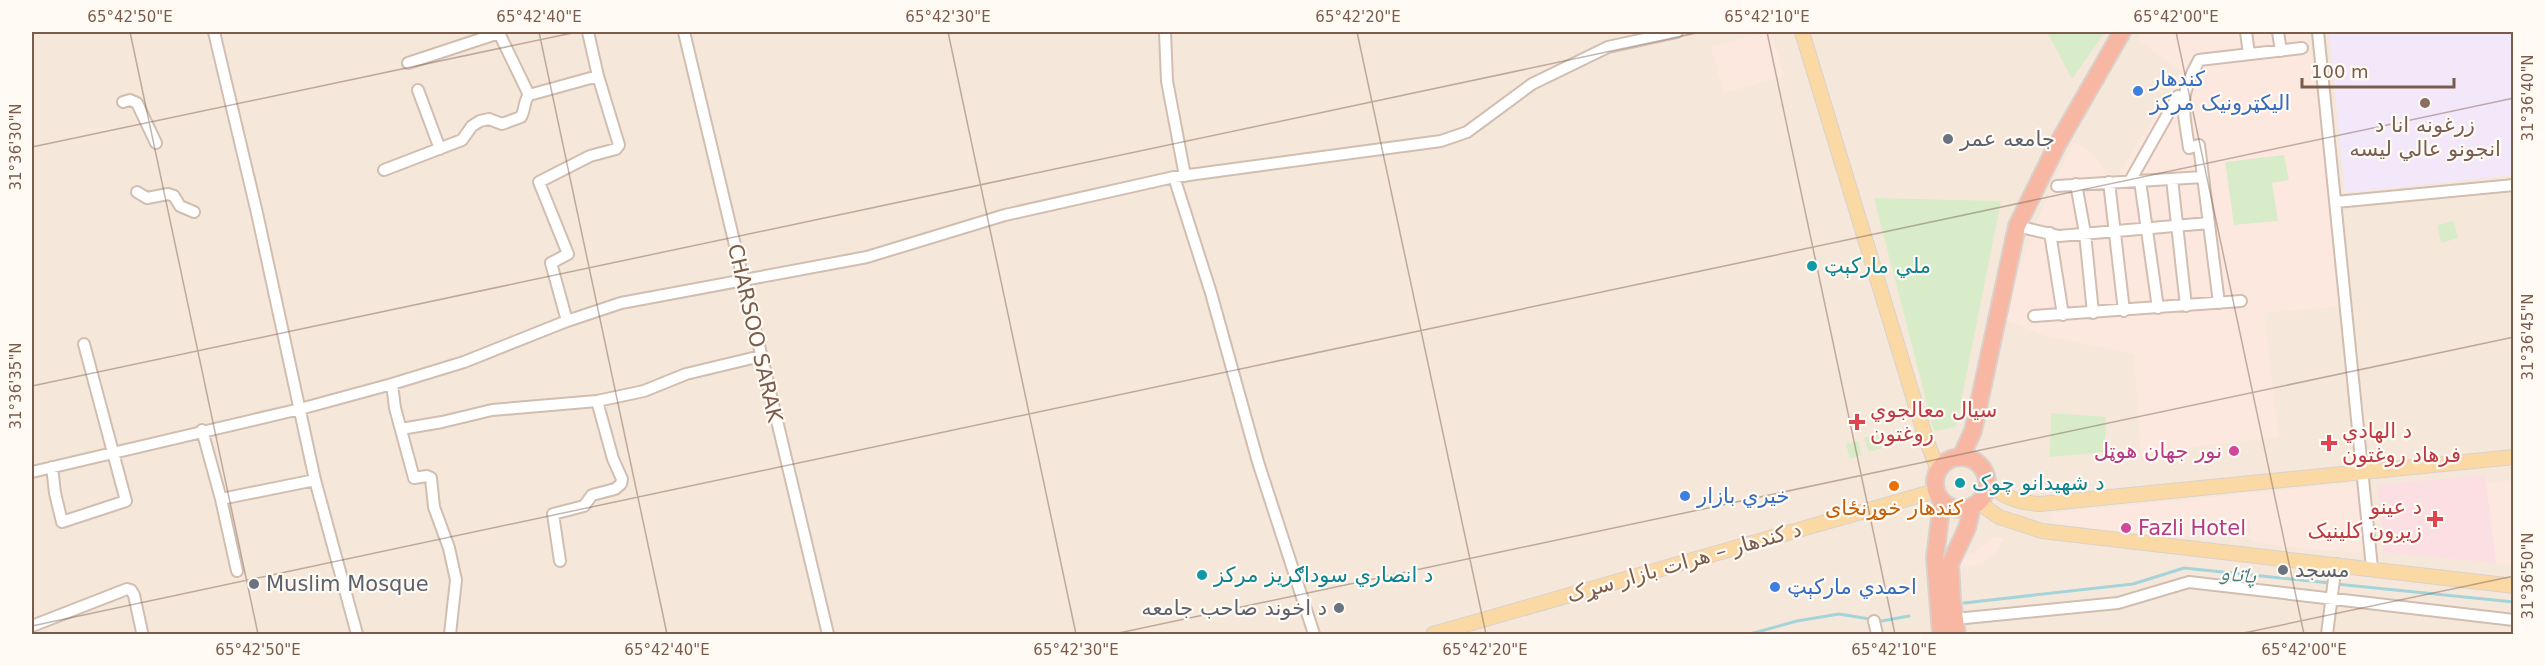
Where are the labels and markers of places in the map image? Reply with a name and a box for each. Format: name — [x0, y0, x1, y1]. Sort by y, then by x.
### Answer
place label: کندهار الیکټرونیک مرکز — [2149, 67, 2290, 115]
marker: کندهار الیکټرونیک مرکز — [2131, 84, 2145, 98]
marker: زرغونه انا د انجونو عالي لیسه — [2418, 96, 2432, 110]
place label: زرغونه انا د انجونو عالي لیسه — [2349, 113, 2501, 161]
place label: جامعه عمر — [1959, 127, 2055, 151]
marker: جامعه عمر — [1941, 132, 1955, 146]
place label: ملي مارکېټ — [1824, 254, 1931, 278]
marker: ملي مارکېټ — [1805, 259, 1819, 273]
place label: سيال معالجوي روغتون — [1870, 398, 1997, 446]
marker: سيال معالجوي روغتون — [1848, 413, 1866, 431]
place label: د الهادي فرهاد روغتون — [2342, 419, 2461, 467]
marker: د الهادي فرهاد روغتون — [2320, 434, 2338, 452]
place label: نور جهان هوټل — [2094, 439, 2222, 463]
marker: نور جهان هوټل — [2227, 444, 2241, 458]
place label: د شهيدانو چوک — [1972, 471, 2105, 495]
marker: د شهيدانو چوک — [1953, 476, 1967, 490]
marker: کندهار خوړنځای — [1887, 479, 1901, 493]
place label: خیري بازار — [1696, 484, 1789, 508]
marker: خیري بازار — [1678, 489, 1692, 503]
place label: د عینو زیږون کلینیک — [2307, 495, 2422, 543]
place label: کندهار خوړنځای — [1825, 496, 1963, 521]
marker: د عینو زیږون کلینیک — [2426, 510, 2444, 528]
place label: Fazli Hotel — [2138, 516, 2246, 540]
marker: Fazli Hotel — [2119, 521, 2133, 535]
place label: مسجد — [2295, 558, 2350, 582]
place label: د انصاري سوداګریز مرکز — [1213, 563, 1433, 587]
marker: مسجد — [2276, 563, 2290, 577]
marker: د انصاري سوداګریز مرکز — [1195, 568, 1209, 582]
place label: Muslim Mosque — [266, 572, 429, 596]
place label: احمدي مارکېټ — [1787, 575, 1917, 599]
marker: Muslim Mosque — [247, 577, 261, 591]
marker: احمدي مارکېټ — [1768, 580, 1782, 594]
place label: د اخوند صاحب جامعه — [1141, 596, 1327, 620]
marker: د اخوند صاحب جامعه — [1332, 601, 1346, 615]

